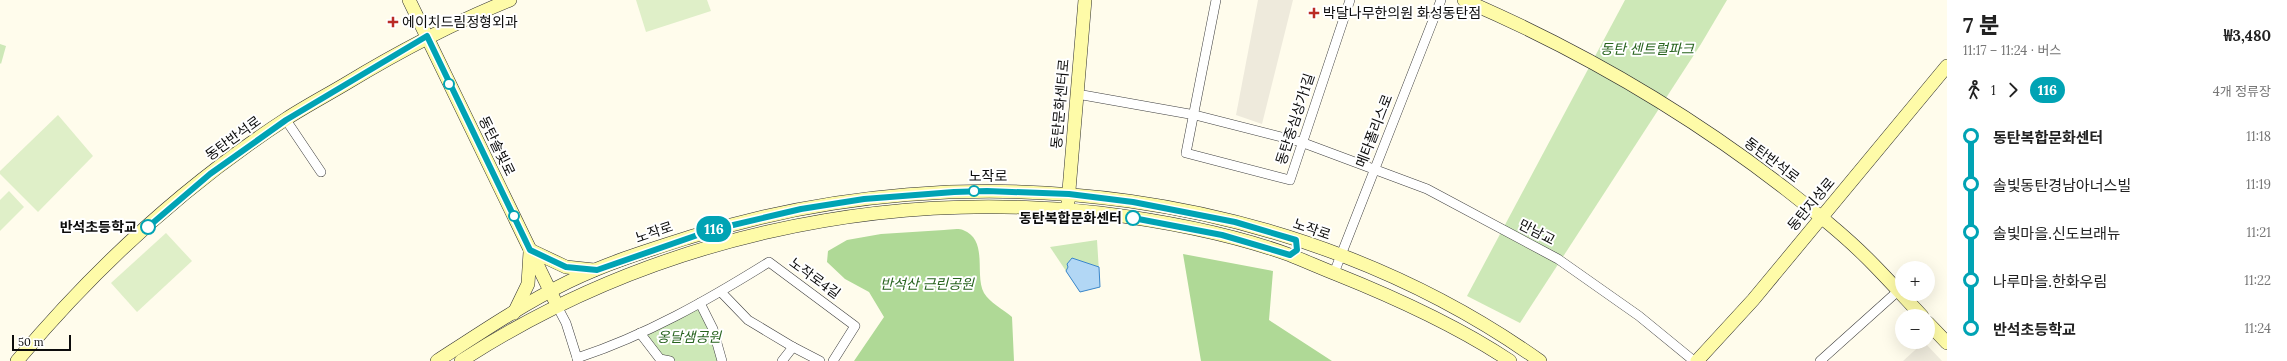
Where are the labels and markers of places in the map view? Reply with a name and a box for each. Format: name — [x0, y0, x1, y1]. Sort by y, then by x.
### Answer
place label: 박달나무한의원 화성동탄점 — [1323, 4, 1481, 22]
marker: 박달나무한의원 화성동탄점 — [1308, 7, 1320, 19]
place label: 에이치드림정형외과 — [402, 13, 518, 31]
marker: 에이치드림정형외과 — [387, 16, 399, 28]
unlabelled marker — [443, 78, 455, 90]
unlabelled marker — [968, 185, 980, 197]
place label: 동탄복합문화센터 — [1019, 209, 1122, 227]
unlabelled marker — [508, 210, 520, 222]
marker: 동탄복합문화센터 — [1125, 210, 1141, 226]
place label: 반석초등학교 — [60, 218, 137, 236]
marker: 반석초등학교 — [140, 219, 156, 235]

